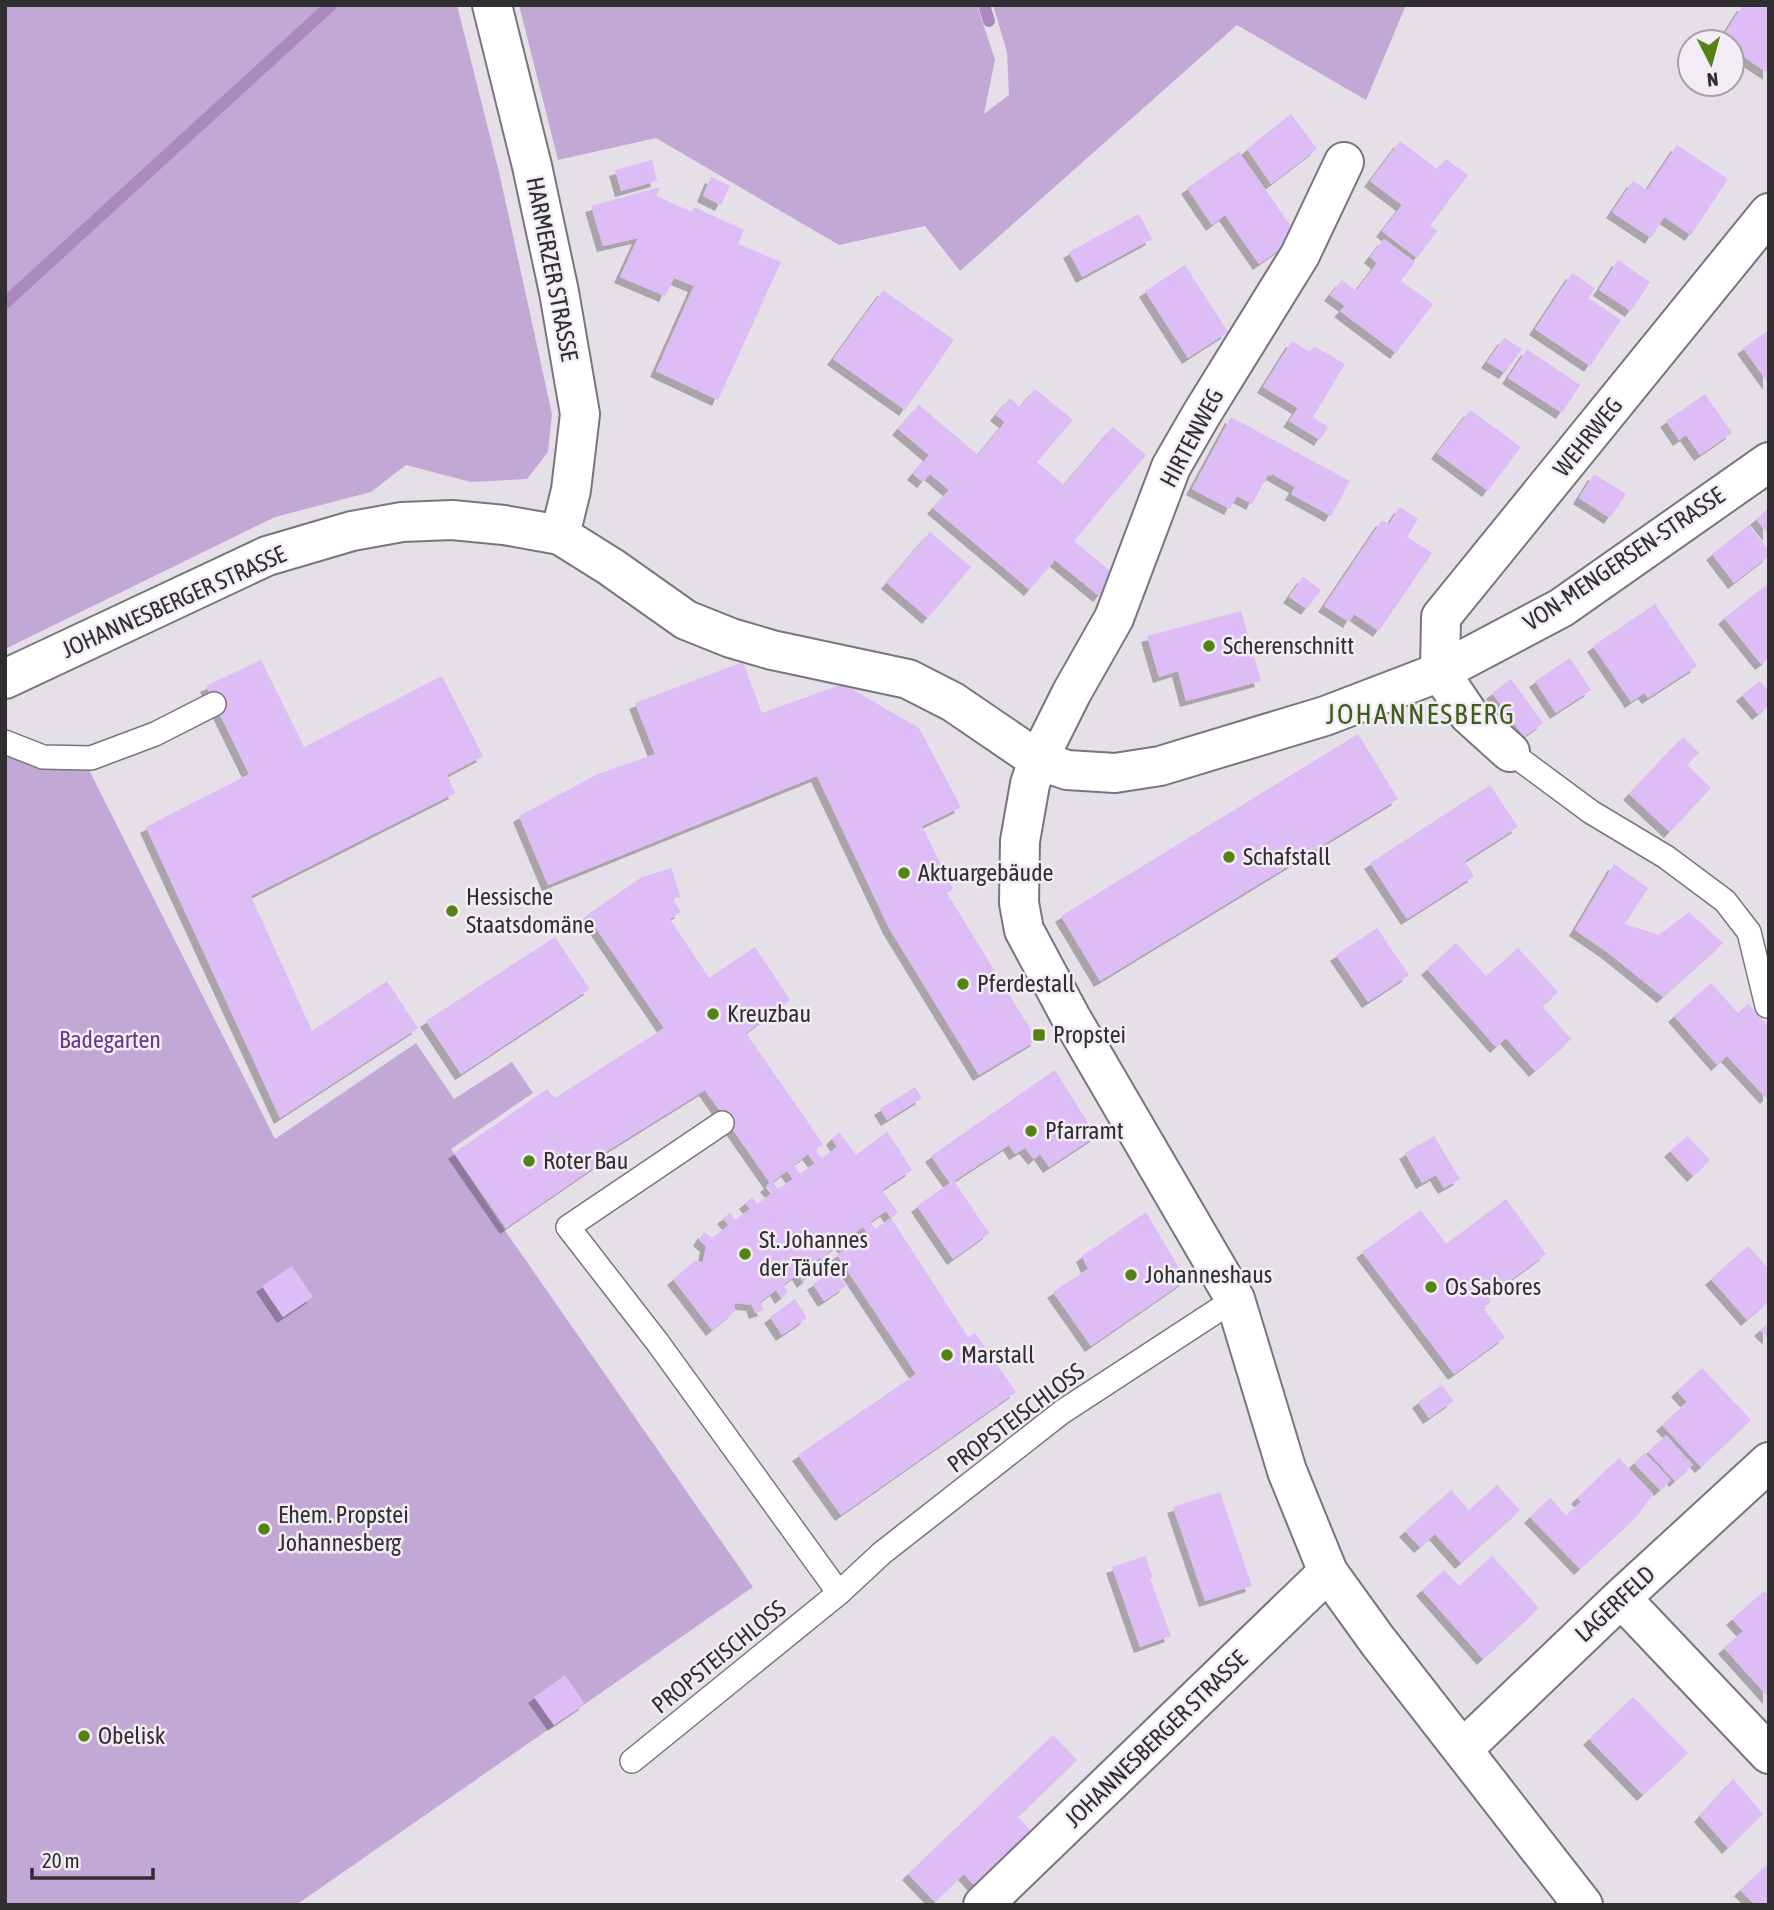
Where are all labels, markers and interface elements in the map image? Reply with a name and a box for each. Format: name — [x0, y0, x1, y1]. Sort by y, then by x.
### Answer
north arrow — [1676, 28, 1746, 98]
text: N — [1706, 68, 1720, 91]
street label: HARMERZER STRASSE — [521, 175, 584, 363]
street label: HIRTENWEG — [1154, 384, 1229, 491]
street label: WEHRWEG — [1548, 392, 1628, 482]
street label: VON-MENGERSEN-STRASSE — [1518, 481, 1729, 636]
street label: JOHANNESBERGER STRASSE — [58, 540, 290, 663]
place label: Scherenschnitt — [1223, 632, 1354, 659]
marker: Scherenschnitt — [1201, 638, 1217, 654]
district label: JOHANNESBERG — [1326, 698, 1516, 730]
place label: Schafstall — [1243, 843, 1331, 870]
marker: Schafstall — [1221, 849, 1237, 865]
place label: Aktuargebäude — [918, 859, 1053, 886]
marker: Aktuargebäude — [896, 865, 912, 881]
place label: Hessische Staatsdomäne — [466, 883, 594, 938]
marker: Hessische Staatsdomäne — [444, 903, 460, 919]
place label: Pferdestall — [977, 970, 1076, 997]
marker: Pferdestall — [955, 976, 971, 992]
place label: Kreuzbau — [727, 1000, 811, 1027]
marker: Kreuzbau — [705, 1006, 721, 1022]
place label: Propstei — [1053, 1021, 1126, 1048]
park label: Badegarten — [59, 1026, 161, 1053]
marker: Propstei — [1031, 1027, 1047, 1043]
place label: Pfarramt — [1045, 1117, 1124, 1144]
marker: Pfarramt — [1023, 1123, 1039, 1139]
place label: Roter Bau — [543, 1147, 628, 1174]
marker: Roter Bau — [521, 1153, 537, 1169]
place label: St. Johannes der Täufer — [759, 1226, 868, 1281]
marker: St. Johannes der Täufer — [737, 1246, 753, 1262]
place label: Johanneshaus — [1145, 1261, 1272, 1288]
marker: Johanneshaus — [1123, 1267, 1139, 1283]
place label: Os Sabores — [1445, 1273, 1541, 1300]
marker: Os Sabores — [1423, 1279, 1439, 1295]
place label: Marstall — [961, 1341, 1035, 1368]
marker: Marstall — [939, 1347, 955, 1363]
street label: PROPSTEISCHLOSS — [942, 1357, 1089, 1478]
place label: Ehem. Propstei Johannesberg — [278, 1501, 409, 1556]
marker: Ehem. Propstei Johannesberg — [256, 1521, 272, 1537]
street label: LAGERFELD — [1569, 1560, 1660, 1647]
street label: PROPSTEISCHLOSS — [646, 1594, 791, 1719]
street label: JOHANNESBERGER STRASSE — [1059, 1645, 1252, 1833]
place label: Obelisk — [98, 1722, 166, 1749]
marker: Obelisk — [76, 1728, 92, 1744]
scale bar — [32, 1836, 152, 1880]
text: 20 m — [42, 1848, 80, 1872]

